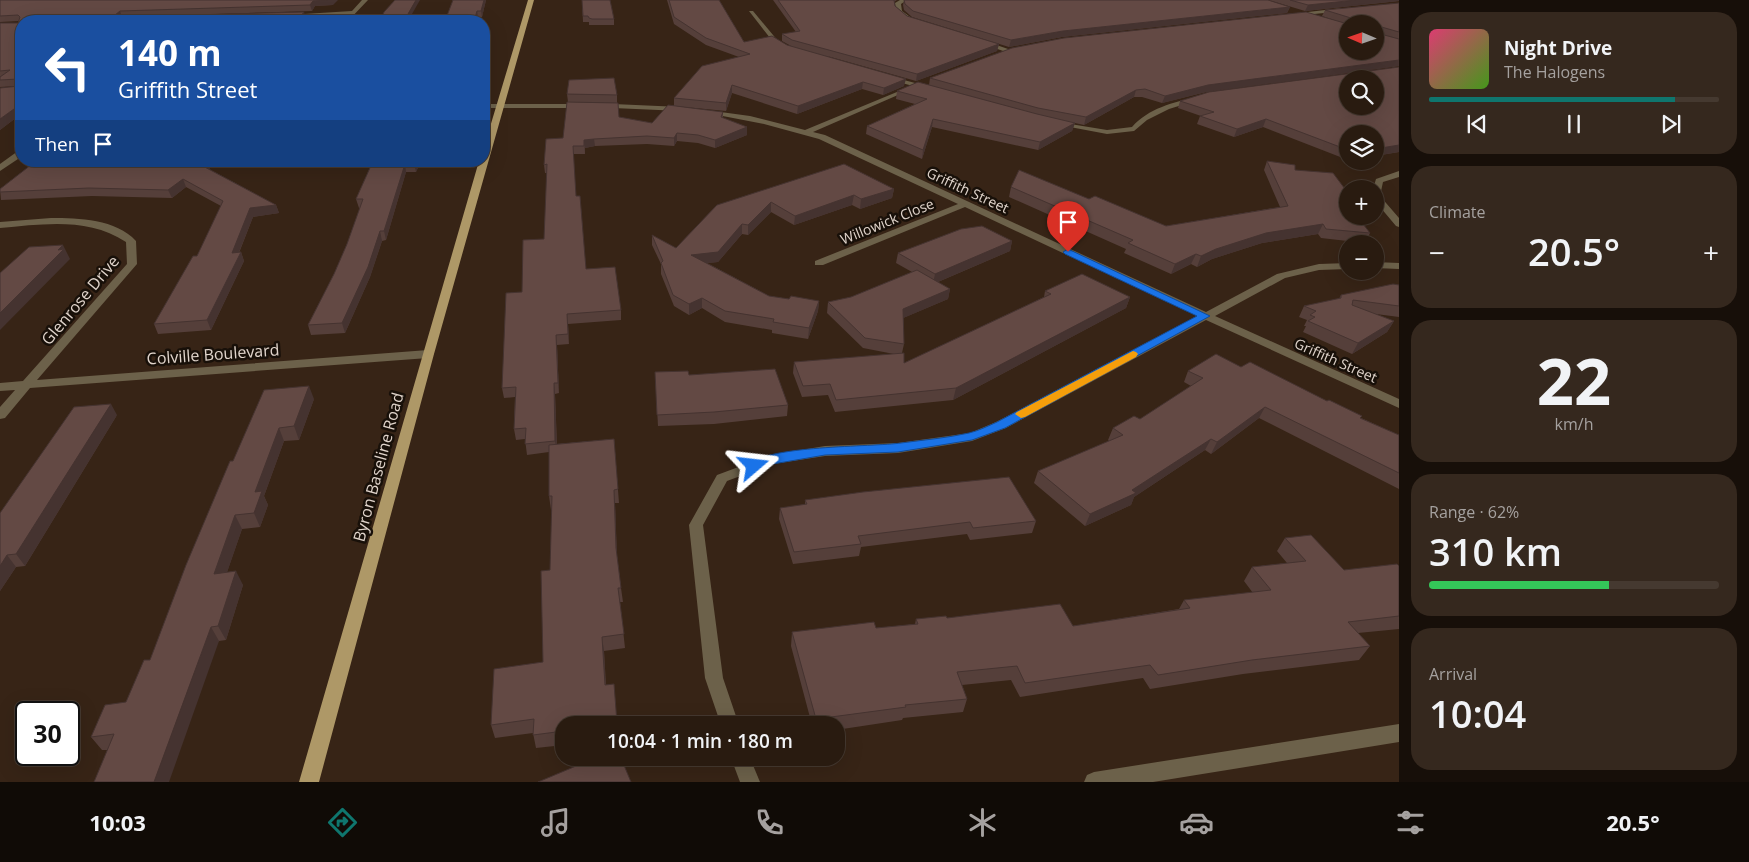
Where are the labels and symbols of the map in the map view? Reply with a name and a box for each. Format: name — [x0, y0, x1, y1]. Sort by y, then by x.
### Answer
north arrow — [1339, 15, 1384, 60]
street label: Griffith Street — [924, 163, 1012, 217]
street label: Willowick Close — [837, 194, 937, 248]
pin — [1047, 201, 1089, 252]
street label: Glenrose Drive — [36, 251, 124, 349]
street label: Griffith Street — [1292, 333, 1380, 387]
street label: Colville Boulevard — [146, 338, 280, 370]
street label: Byron Baseline Road — [348, 390, 408, 544]
position arrow — [727, 439, 779, 491]
speed limit sign: 30 — [15, 701, 80, 766]

